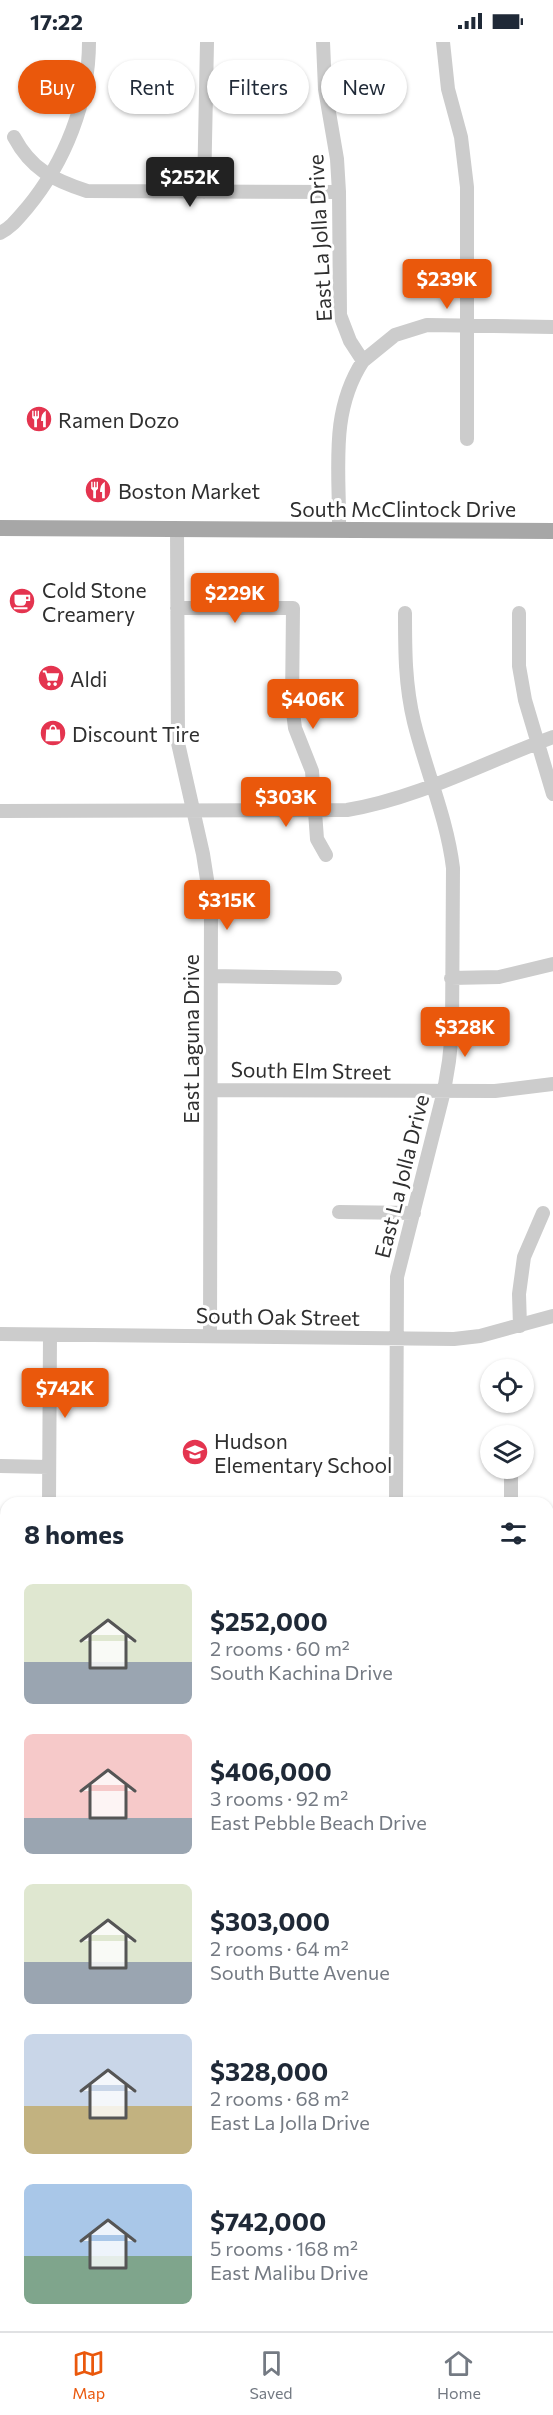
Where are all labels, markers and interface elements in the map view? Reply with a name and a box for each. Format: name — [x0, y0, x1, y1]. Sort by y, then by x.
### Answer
text: 17:22 — [30, 8, 83, 35]
chip: Buy — [18, 60, 96, 114]
chip: Rent — [108, 60, 195, 114]
chip: Filters — [207, 60, 309, 114]
chip: New — [321, 60, 407, 114]
street label: East La Jolla Drive — [302, 154, 336, 322]
pin: $252K — [148, 157, 232, 208]
text: $252K — [160, 164, 220, 188]
pin: $239K — [405, 259, 489, 310]
text: $239K — [417, 266, 477, 290]
restaurant icon: Ramen Dozo — [24, 404, 54, 434]
place label: Ramen Dozo — [58, 407, 179, 432]
restaurant icon: Boston Market — [83, 475, 113, 505]
place label: Boston Market — [118, 478, 260, 503]
street label: South McClintock Drive — [290, 496, 516, 521]
pin: $229K — [193, 573, 277, 624]
place label: Cold Stone Creamery — [42, 577, 147, 626]
text: $229K — [205, 580, 265, 604]
cafe icon: Cold Stone Creamery — [7, 586, 37, 616]
supermarket icon: Aldi — [36, 663, 66, 693]
place label: Aldi — [70, 666, 107, 691]
pin: $406K — [271, 679, 355, 730]
text: $406K — [281, 686, 345, 710]
shop icon: Discount Tire — [38, 718, 68, 748]
place label: Discount Tire — [72, 721, 200, 746]
pin: $303K — [244, 777, 328, 828]
text: $303K — [255, 784, 317, 808]
pin: $315K — [185, 880, 269, 931]
text: $315K — [198, 887, 256, 911]
street label: East Laguna Drive — [178, 954, 203, 1124]
pin: $328K — [423, 1007, 507, 1058]
text: $328K — [435, 1014, 495, 1038]
street label: South Elm Street — [230, 1056, 392, 1084]
street label: East La Jolla Drive — [369, 1092, 433, 1260]
street label: South Oak Street — [196, 1302, 360, 1330]
map controls — [480, 1359, 534, 1479]
button: locate — [480, 1359, 534, 1413]
pin: $742K — [23, 1368, 107, 1419]
text: $742K — [36, 1375, 94, 1399]
button: layers — [480, 1425, 534, 1479]
place label: Hudson Elementary School — [214, 1428, 392, 1477]
school or university icon: Hudson Elementary School — [180, 1437, 210, 1467]
icon: filters — [497, 1517, 530, 1550]
text: 8 homes — [24, 1518, 124, 1549]
text: $252,000 — [210, 1605, 328, 1636]
icon: home — [72, 1608, 144, 1680]
text: 2 rooms · 60 m² — [210, 1636, 350, 1660]
text: South Kachina Drive — [210, 1660, 393, 1684]
text: $406,000 — [210, 1755, 332, 1786]
icon: home — [72, 1758, 144, 1830]
text: 3 rooms · 92 m² — [210, 1786, 348, 1810]
text: East Pebble Beach Drive — [210, 1810, 427, 1834]
text: $303,000 — [210, 1905, 330, 1936]
icon: home — [72, 1908, 144, 1980]
text: 2 rooms · 64 m² — [210, 1936, 349, 1960]
text: South Butte Avenue — [210, 1960, 390, 1984]
text: $328,000 — [210, 2055, 328, 2086]
icon: home — [72, 2058, 144, 2130]
text: 2 rooms · 68 m² — [210, 2086, 349, 2110]
text: East La Jolla Drive — [210, 2110, 370, 2134]
text: $742,000 — [210, 2205, 326, 2236]
icon: home — [72, 2208, 144, 2280]
text: 5 rooms · 168 m² — [210, 2236, 358, 2260]
text: East Malibu Drive — [210, 2260, 368, 2284]
tab: Map — [72, 2347, 105, 2402]
tab: Saved — [249, 2347, 293, 2402]
tab: Home — [437, 2347, 481, 2402]

